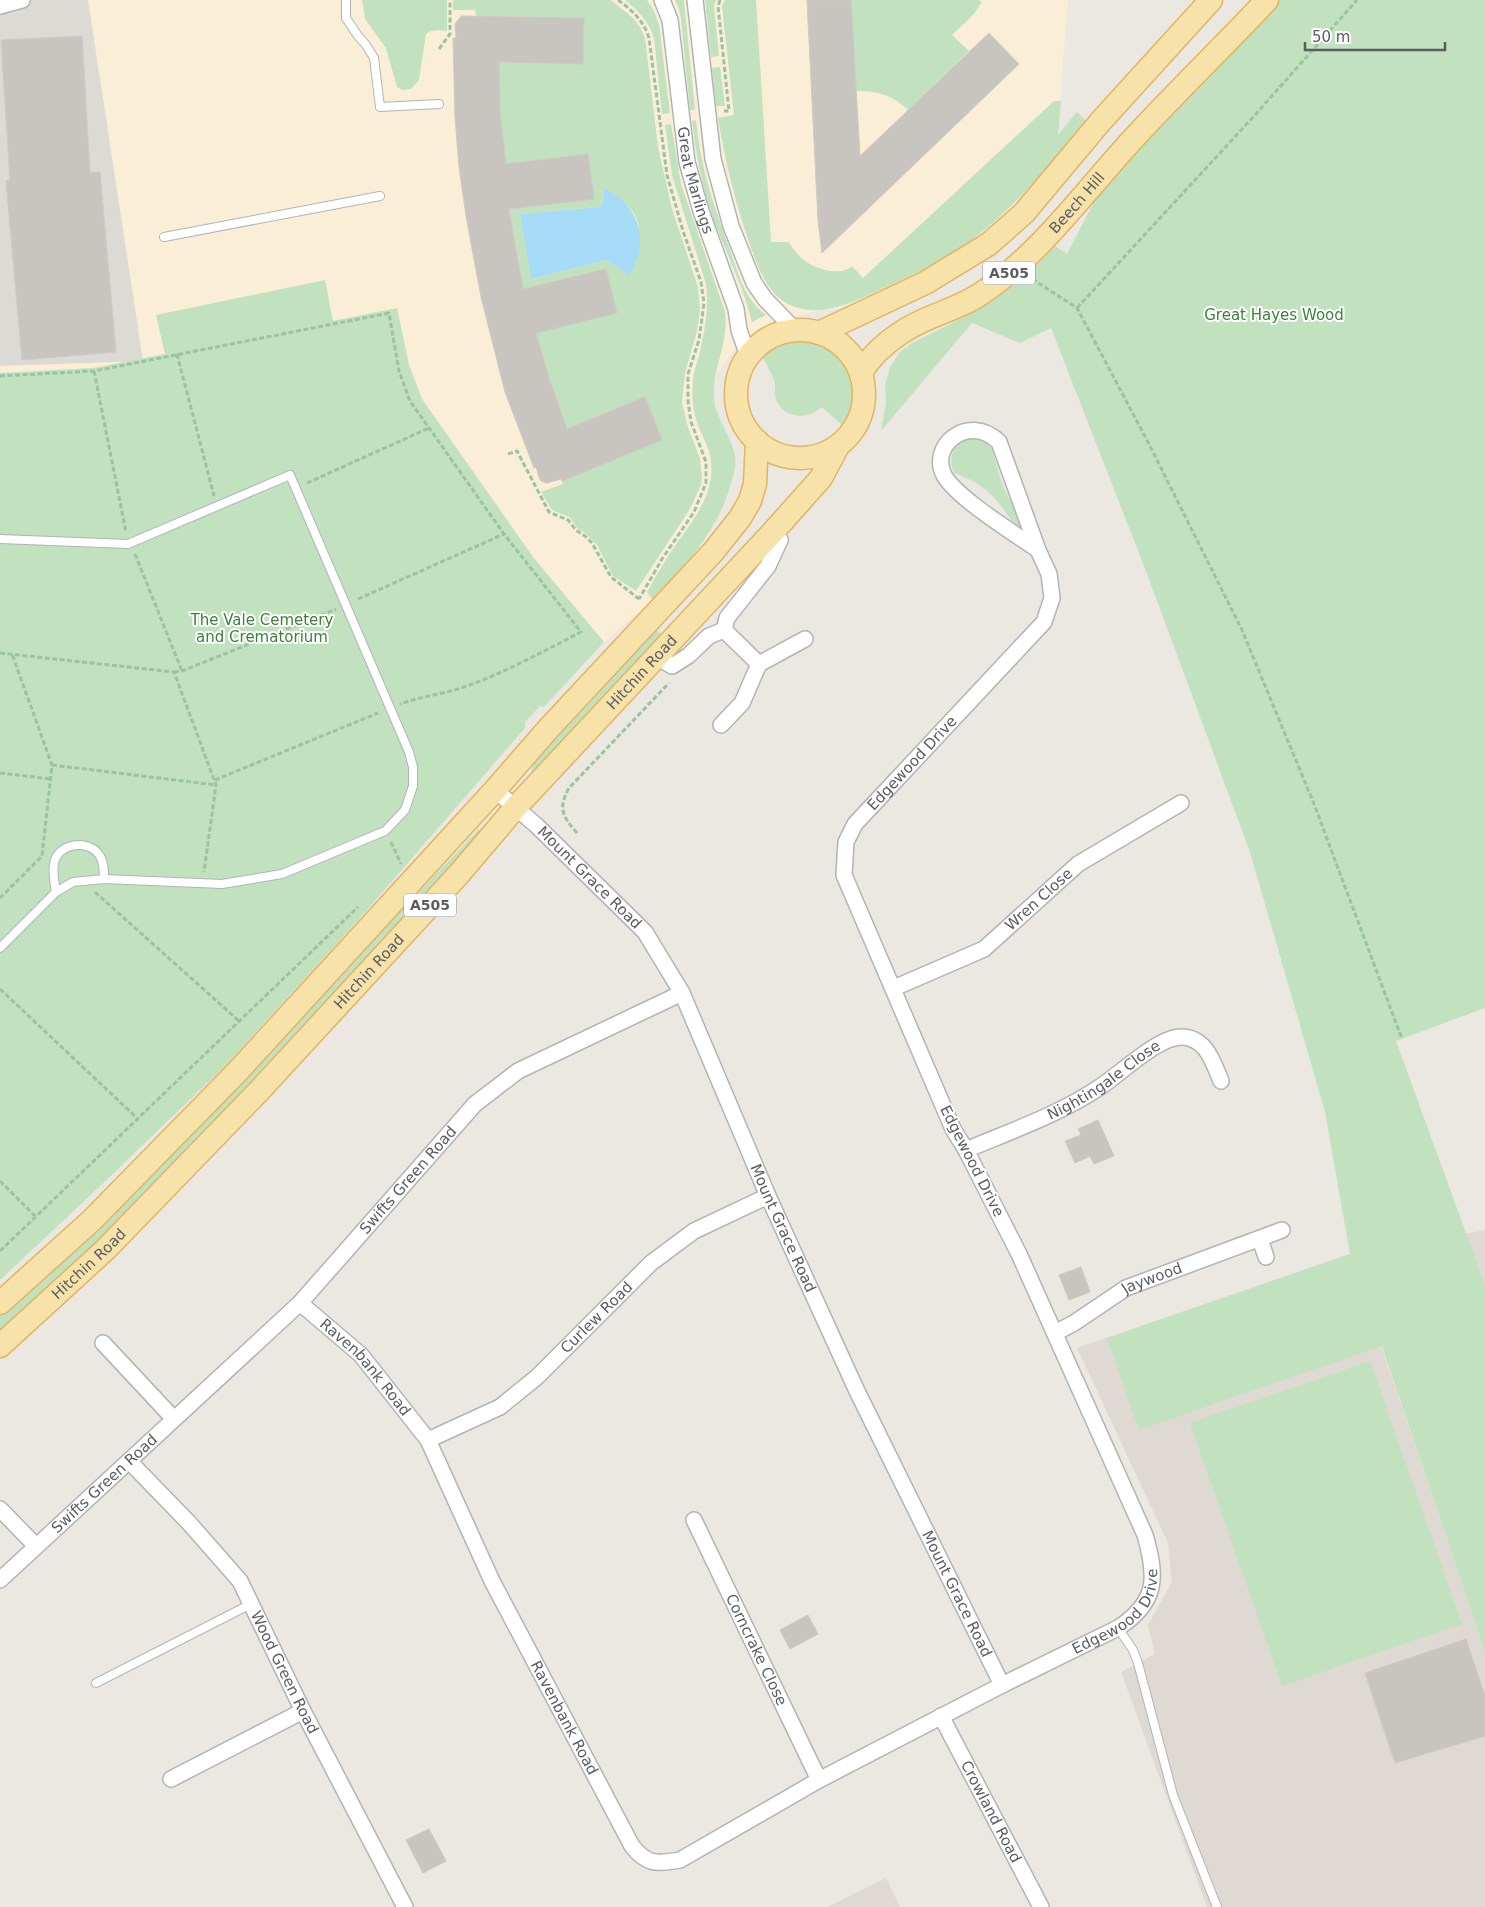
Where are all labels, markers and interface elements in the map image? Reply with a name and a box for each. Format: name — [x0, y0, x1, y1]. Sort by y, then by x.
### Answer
scale bar — [1305, 20, 1445, 52]
text: 50 m — [1312, 28, 1350, 46]
street label: Great Marlings — [674, 126, 717, 236]
street label: Beech Hill — [1046, 169, 1109, 237]
road number: A505 — [983, 262, 1035, 284]
park label: Great Hayes Wood — [1204, 306, 1344, 324]
park label: The Vale Cemetery and Crematorium — [190, 611, 334, 646]
street label: Hitchin Road — [603, 631, 681, 713]
street label: Edgewood Drive — [863, 712, 961, 814]
street label: Mount Grace Road — [534, 823, 645, 933]
street label: Wren Close — [1001, 864, 1076, 934]
road number: A505 — [404, 894, 456, 916]
street label: Hitchin Road — [330, 930, 408, 1013]
street label: Nightingale Close — [1044, 1037, 1163, 1124]
street label: Edgewood Drive — [936, 1102, 1008, 1220]
street label: Swifts Green Road — [356, 1123, 460, 1238]
street label: Mount Grace Road — [747, 1161, 820, 1295]
street label: Hitchin Road — [48, 1225, 130, 1303]
street label: Jaywood — [1117, 1259, 1185, 1298]
street label: Curlew Road — [557, 1278, 636, 1357]
street label: Ravenbank Road — [316, 1315, 415, 1419]
street label: Swifts Green Road — [48, 1430, 161, 1537]
street label: Mount Grace Road — [918, 1528, 996, 1660]
street label: Edgewood Drive — [1069, 1568, 1161, 1658]
street label: Corncrake Close — [722, 1591, 791, 1709]
street label: Wood Green Road — [247, 1608, 322, 1737]
street label: Ravenbank Road — [527, 1658, 602, 1778]
street label: Crowland Road — [957, 1758, 1025, 1866]

